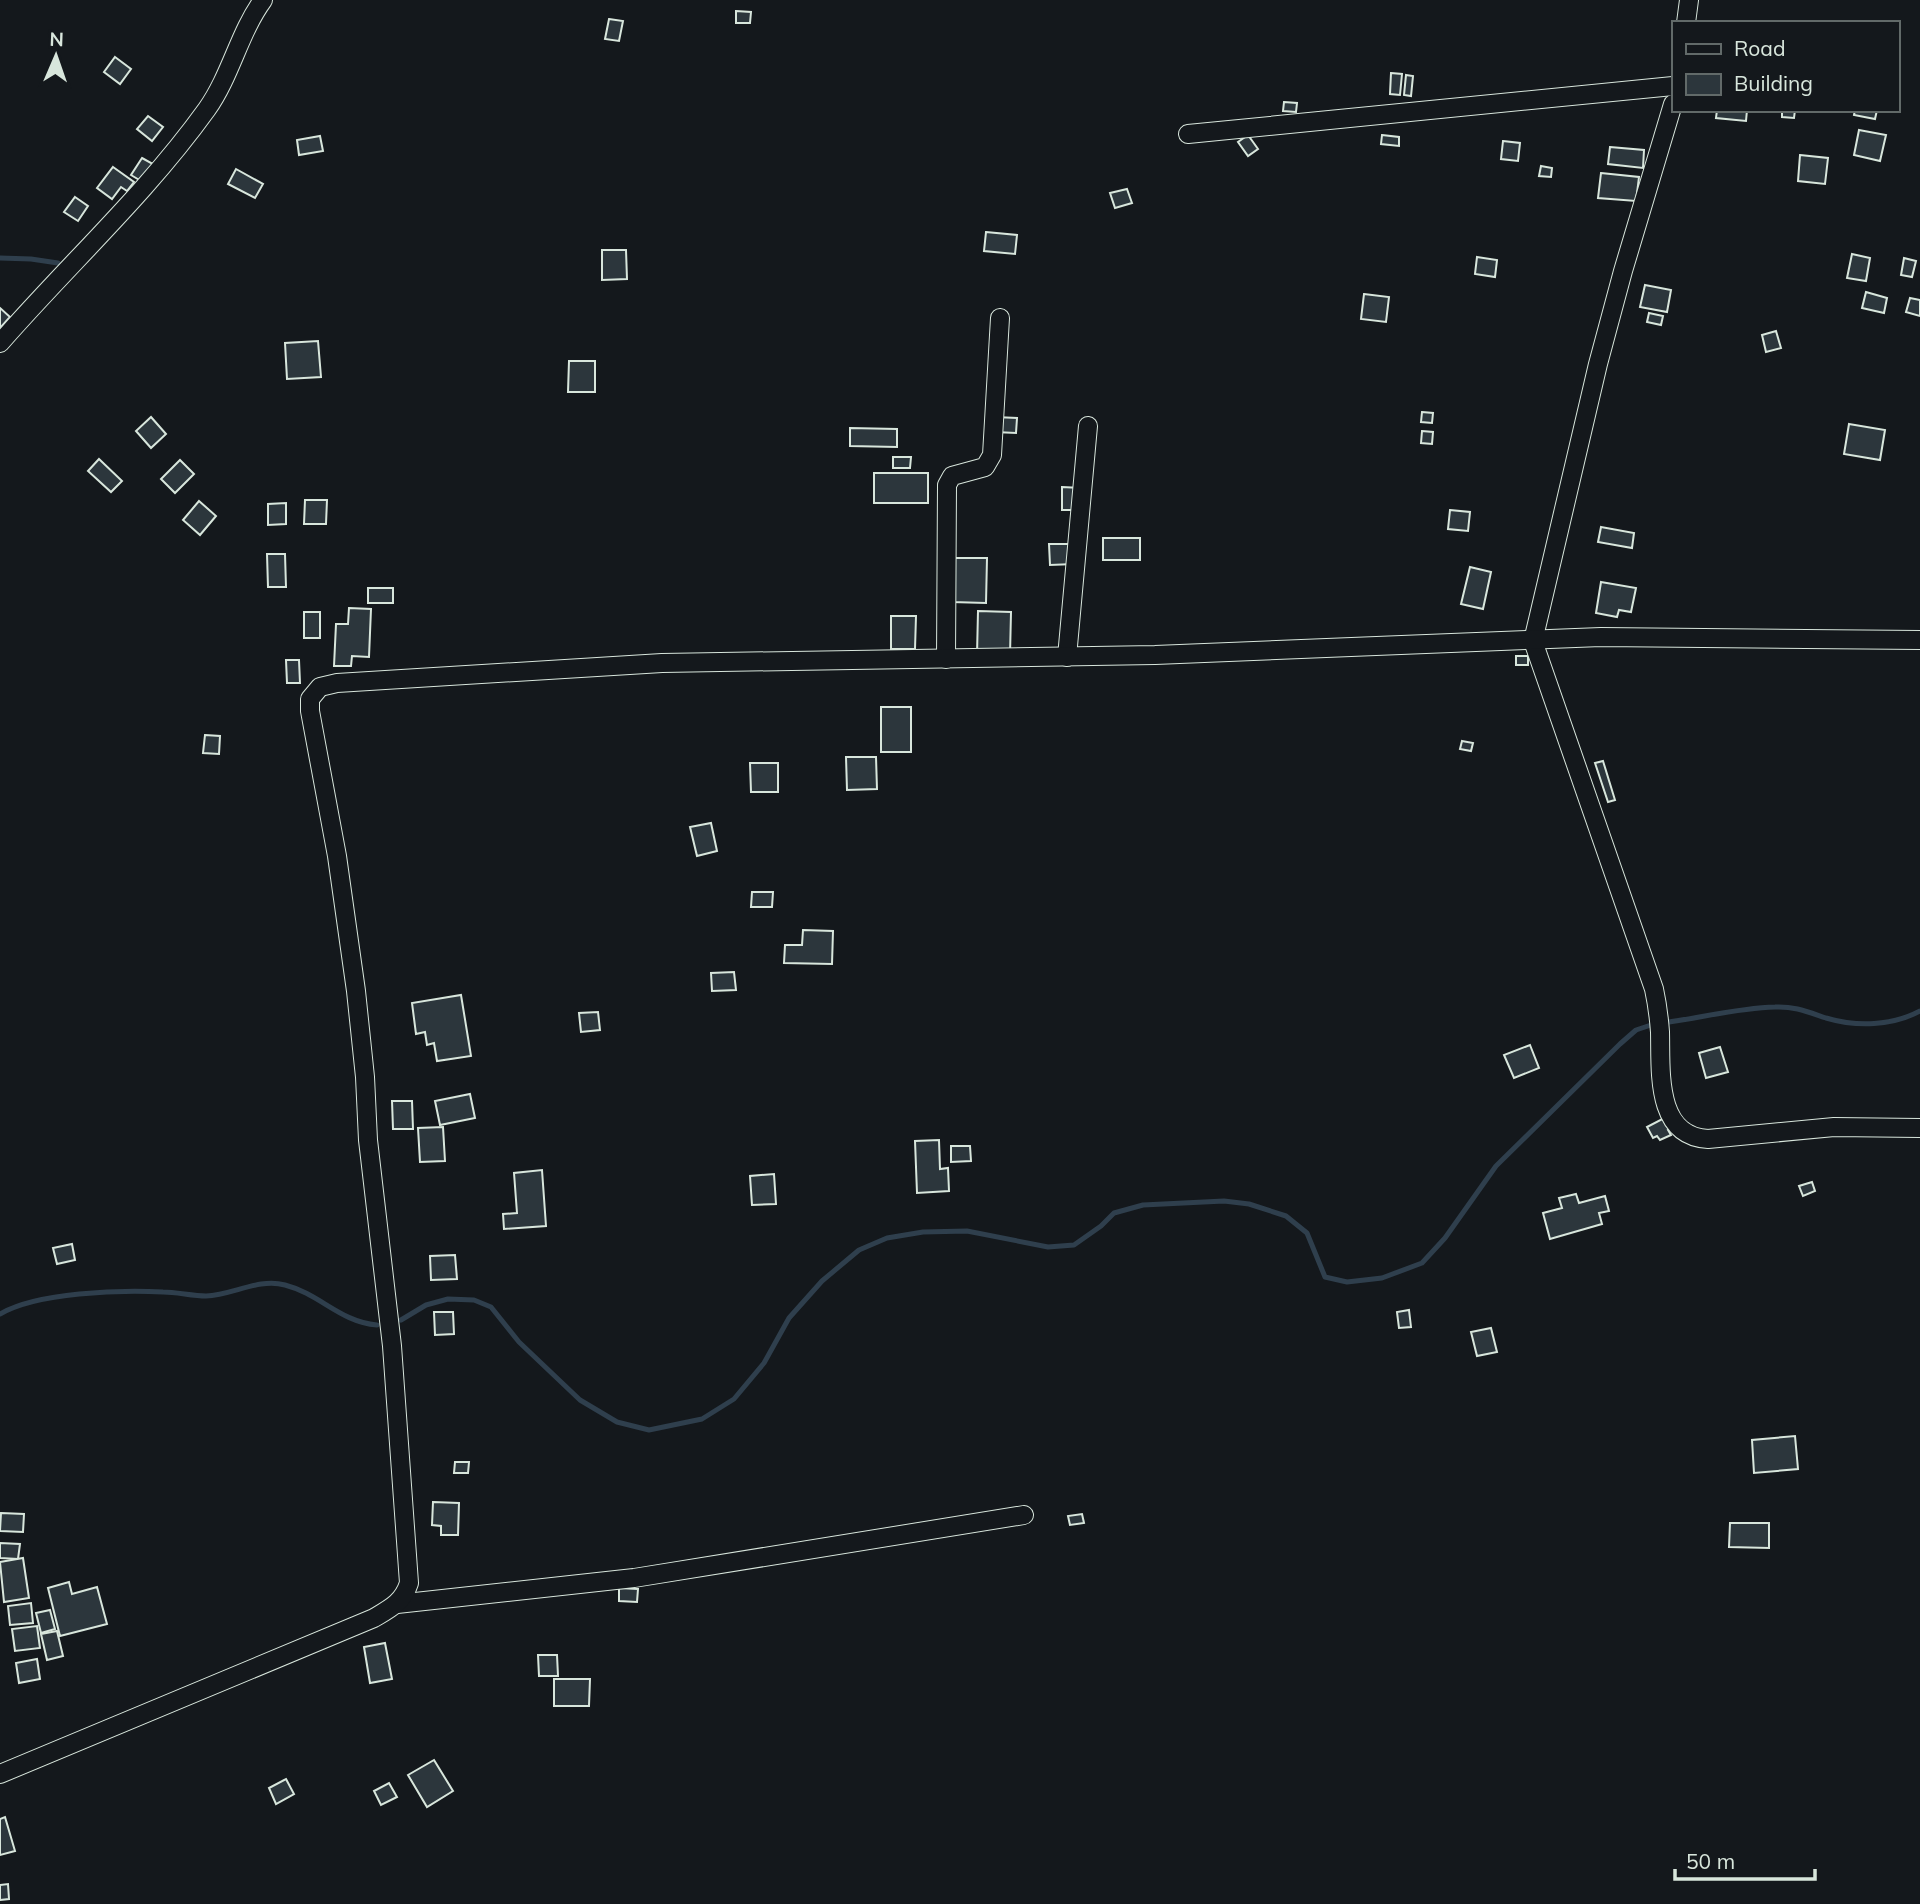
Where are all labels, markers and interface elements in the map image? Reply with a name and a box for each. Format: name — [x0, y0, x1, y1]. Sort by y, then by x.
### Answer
north arrow — [21, 21, 91, 91]
legend — [1672, 21, 1899, 112]
text: N — [49, 27, 64, 51]
text: Road — [1734, 35, 1785, 61]
text: Building — [1734, 70, 1813, 96]
scale bar — [1675, 1838, 1815, 1882]
text: 50 m — [1686, 1848, 1735, 1874]

